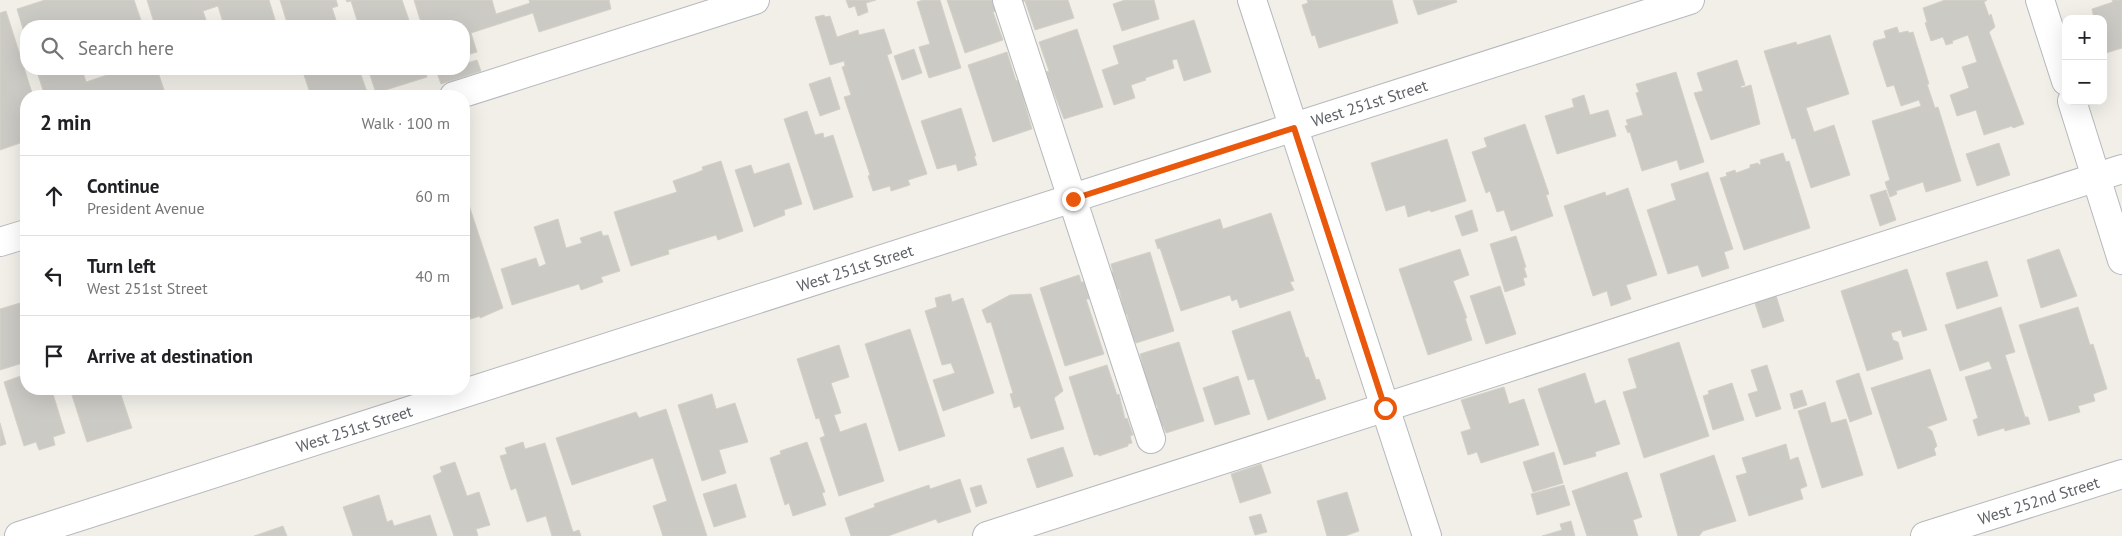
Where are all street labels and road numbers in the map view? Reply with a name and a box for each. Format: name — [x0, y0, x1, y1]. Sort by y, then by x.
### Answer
street label: West 251st Street — [1309, 75, 1430, 131]
street label: West 251st Street — [794, 240, 916, 296]
street label: West 251st Street — [294, 400, 415, 456]
street label: West 252nd Street — [1975, 472, 2102, 529]

